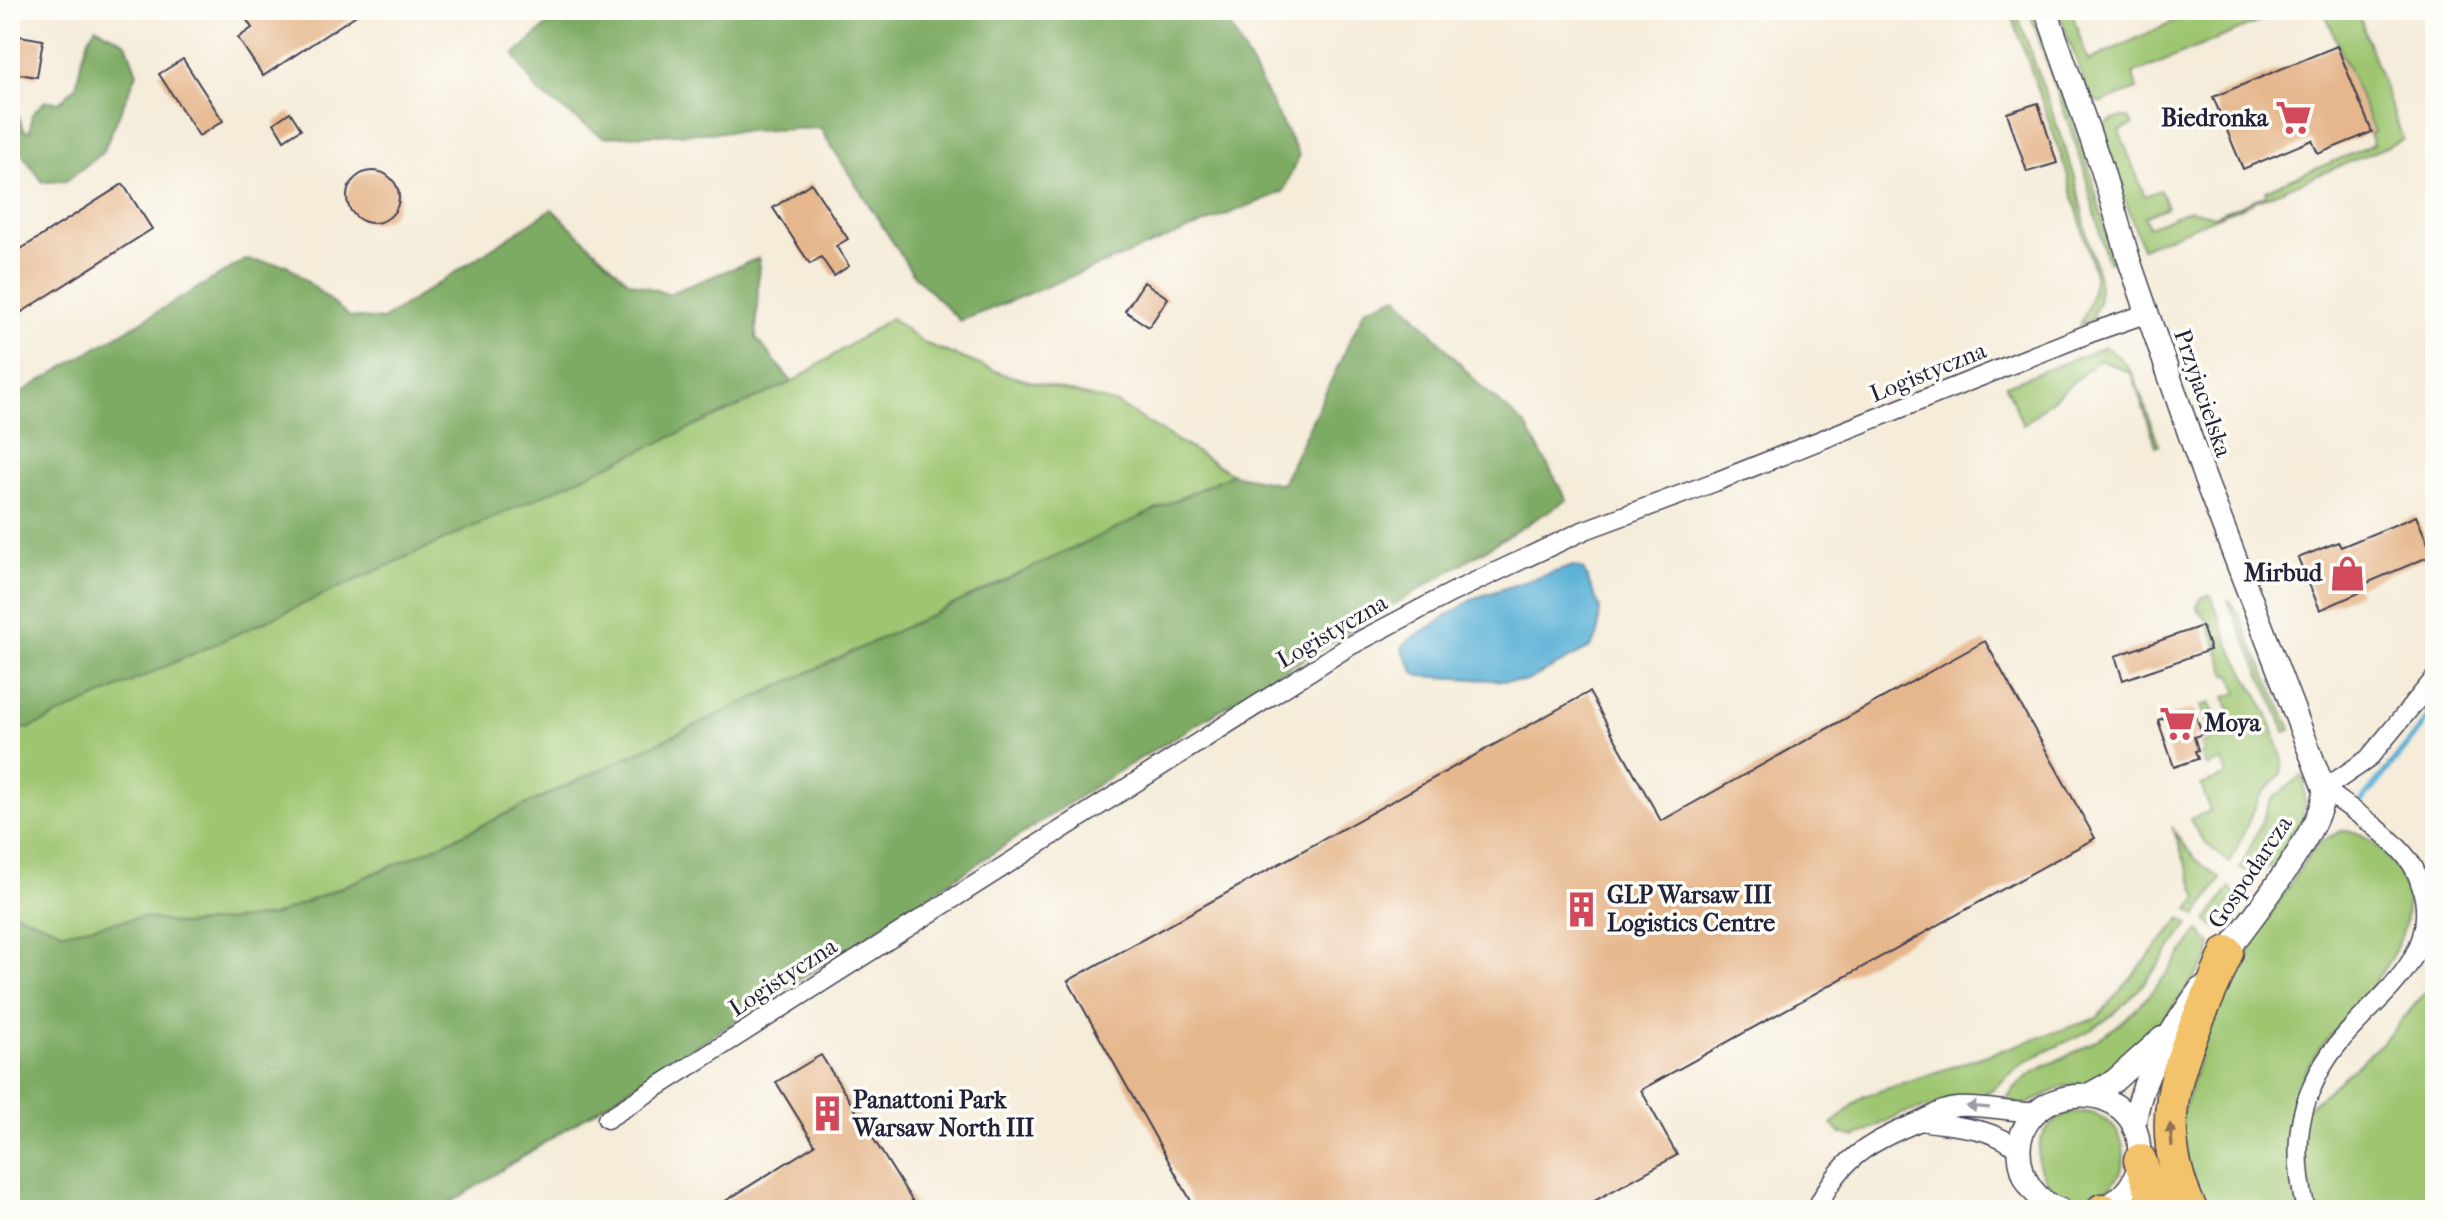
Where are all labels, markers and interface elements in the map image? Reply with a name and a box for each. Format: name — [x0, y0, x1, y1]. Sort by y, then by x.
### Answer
supermarket icon: Biedronka — [2275, 99, 2313, 137]
place label: Biedronka — [2161, 104, 2269, 132]
street label: Przyjacielska — [2168, 325, 2238, 462]
street label: Logistyczna — [1866, 336, 1991, 408]
shop icon: Mirbud — [2329, 554, 2367, 592]
place label: Mirbud — [2244, 559, 2323, 587]
street label: Logistyczna — [1272, 588, 1393, 674]
supermarket icon: Moya — [2159, 704, 2197, 742]
place label: Moya — [2204, 709, 2262, 737]
street label: Gospodarcza — [2202, 810, 2298, 934]
place label: GLP Warsaw III Logistics Centre — [1607, 881, 1775, 937]
building icon: GLP Warsaw III Logistics Centre — [1562, 890, 1600, 928]
street label: Logistyczna — [724, 931, 843, 1022]
place label: Panattoni Park Warsaw North III — [852, 1086, 1035, 1142]
building icon: Panattoni Park Warsaw North III — [808, 1095, 846, 1133]
one-way arrow — [1965, 1100, 1990, 1113]
one-way arrow — [2164, 1122, 2177, 1147]

